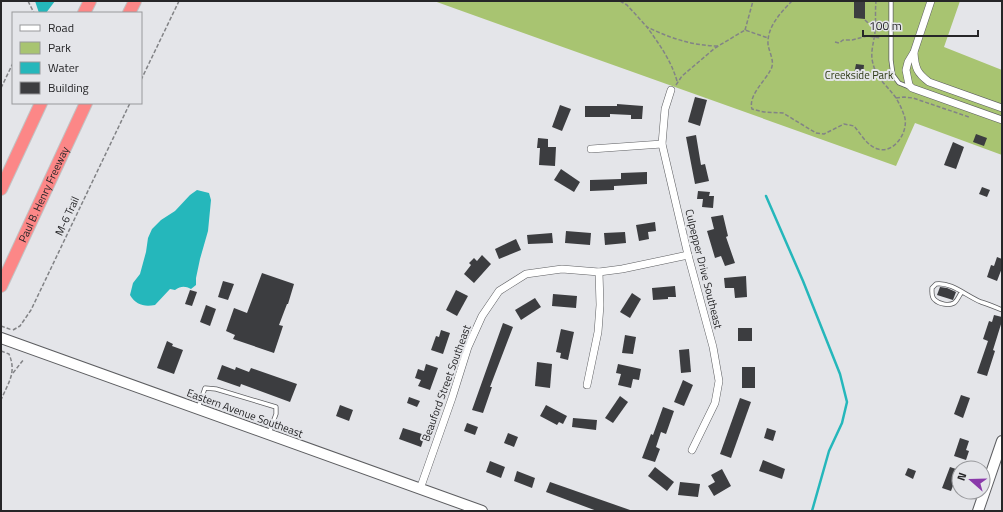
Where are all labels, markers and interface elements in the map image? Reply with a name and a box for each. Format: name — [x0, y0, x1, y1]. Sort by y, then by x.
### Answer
legend — [12, 12, 142, 104]
scale bar — [863, 12, 978, 38]
text: 100 m — [869, 16, 902, 35]
text: Road — [48, 18, 74, 37]
text: Park — [48, 38, 71, 57]
text: Water — [48, 58, 79, 77]
park label: Creekside Park — [825, 67, 894, 83]
text: Building — [48, 78, 89, 97]
street label: Paul B. Henry Freeway — [14, 143, 73, 245]
street label: M-6 Trail — [51, 194, 83, 238]
street label: Culpepper Drive Southeast — [681, 207, 727, 331]
street label: Beauford Street Southeast — [417, 322, 475, 444]
street label: Eastern Avenue Southeast — [185, 385, 305, 442]
north arrow — [951, 460, 991, 500]
text: N — [953, 470, 970, 483]

